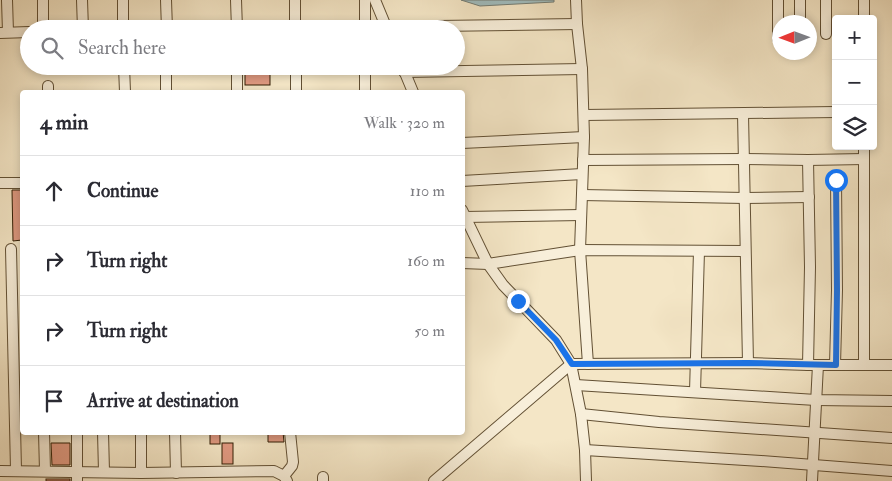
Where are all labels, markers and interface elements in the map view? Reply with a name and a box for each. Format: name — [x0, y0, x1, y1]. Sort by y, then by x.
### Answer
north arrow — [772, 15, 817, 60]
map controls — [832, 15, 877, 150]
button: + — [832, 15, 877, 60]
search box — [20, 20, 465, 75]
icon: search — [38, 34, 66, 62]
text: Search here — [78, 36, 166, 60]
button: − — [832, 60, 877, 105]
button: layers — [832, 105, 877, 150]
text: 4 min — [40, 109, 88, 136]
text: Walk · 320 m — [364, 113, 445, 133]
route start — [825, 169, 848, 192]
icon: ahead — [40, 177, 68, 205]
text: Continue — [87, 179, 158, 203]
text: 110 m — [410, 181, 445, 201]
icon: right — [40, 247, 68, 275]
text: Turn right — [87, 249, 167, 273]
text: 160 m — [407, 251, 445, 271]
route end — [507, 290, 530, 313]
icon: right — [40, 317, 68, 345]
text: Turn right — [87, 319, 167, 343]
text: 50 m — [414, 321, 445, 341]
icon: arrive — [40, 387, 68, 415]
text: Arrive at destination — [87, 389, 239, 413]

